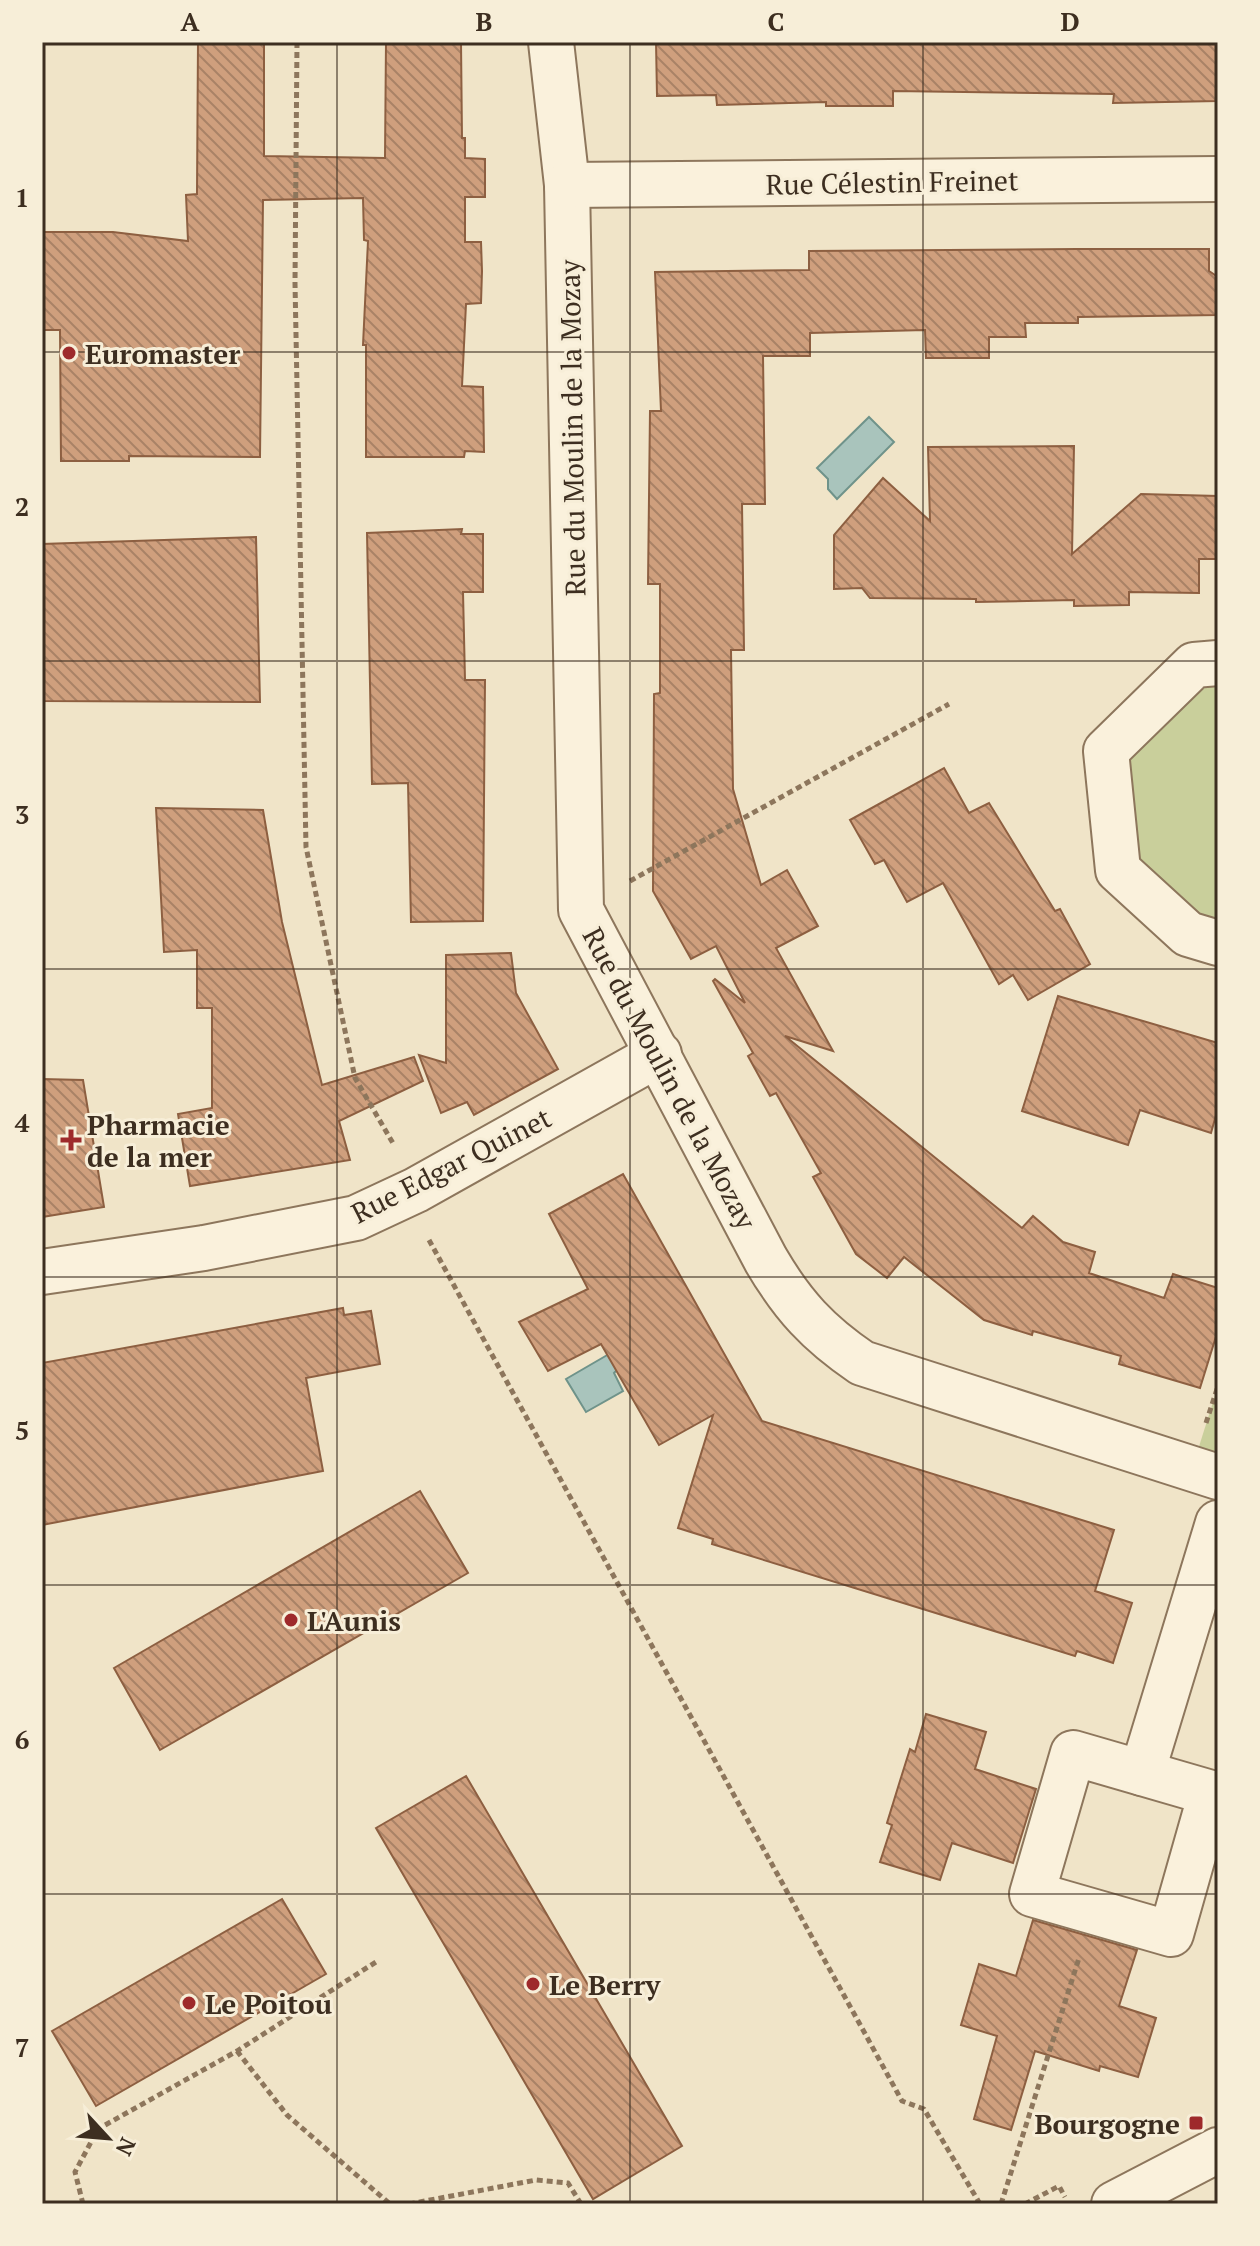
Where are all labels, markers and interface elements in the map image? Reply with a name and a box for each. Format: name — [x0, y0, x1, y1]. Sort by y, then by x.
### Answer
text: A — [181, 4, 200, 38]
text: B — [476, 4, 492, 38]
text: C — [768, 4, 784, 38]
text: D — [1060, 4, 1080, 38]
street label: Rue Célestin Freinet — [765, 161, 1019, 203]
text: 1 — [15, 180, 29, 214]
street label: Rue du Moulin de la Mozay — [551, 259, 593, 597]
place label: Euromaster — [85, 335, 240, 372]
marker: Euromaster — [60, 344, 78, 362]
text: 2 — [15, 489, 29, 523]
text: 3 — [15, 797, 29, 831]
street label: Rue du Moulin de la Mozay — [575, 921, 766, 1236]
street label: Rue Edgar Quinet — [345, 1098, 558, 1231]
text: 4 — [15, 1105, 30, 1139]
place label: Pharmacie de la mer — [87, 1106, 230, 1175]
marker: Pharmacie de la mer — [62, 1131, 80, 1149]
text: 5 — [15, 1413, 29, 1447]
place label: L'Aunis — [307, 1602, 401, 1639]
marker: L'Aunis — [282, 1611, 300, 1629]
text: 6 — [15, 1722, 29, 1756]
place label: Le Berry — [549, 1966, 662, 2003]
marker: Le Berry — [524, 1975, 542, 1993]
place label: Le Poitou — [205, 1985, 332, 2022]
marker: Le Poitou — [180, 1994, 198, 2012]
text: 7 — [15, 2030, 29, 2064]
north arrow — [68, 2098, 148, 2178]
place label: Bourgogne — [1034, 2105, 1180, 2142]
marker: Bourgogne — [1187, 2114, 1205, 2132]
text: N — [110, 2133, 143, 2161]

